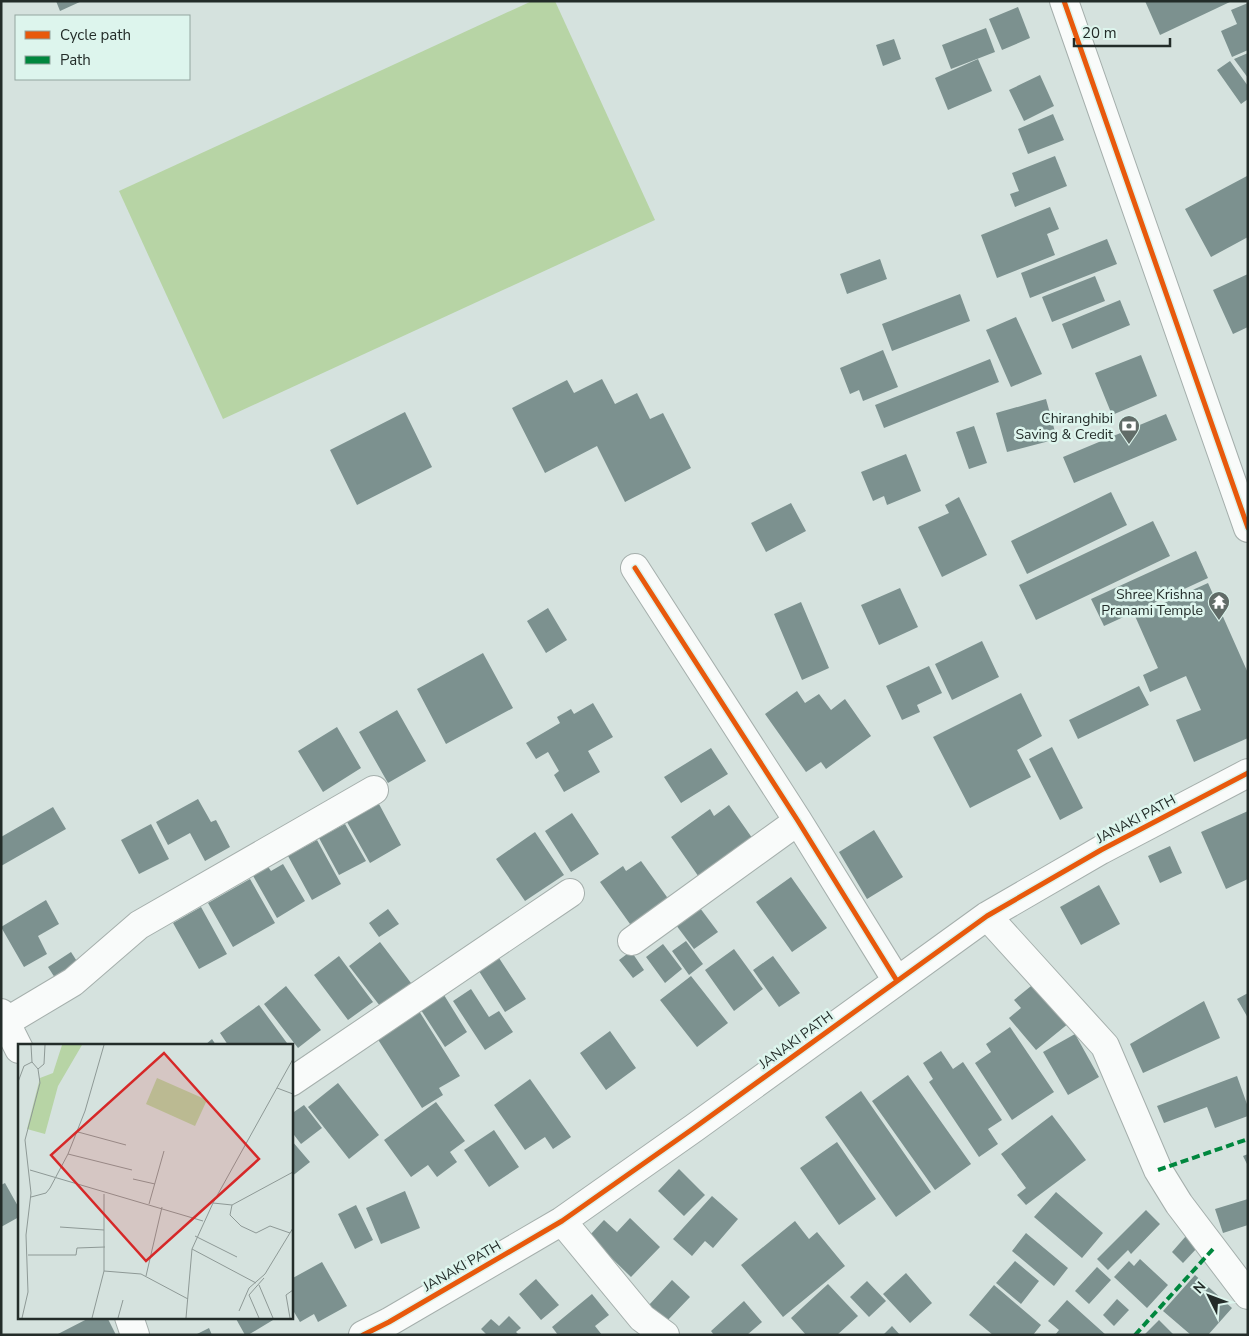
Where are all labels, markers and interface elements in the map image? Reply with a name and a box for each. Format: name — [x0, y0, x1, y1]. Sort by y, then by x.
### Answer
legend — [15, 15, 190, 80]
scale bar — [1074, 15, 1170, 47]
text: 20 m — [1082, 23, 1117, 43]
text: Cycle path — [60, 25, 131, 45]
text: Path — [60, 50, 91, 70]
place label: Chiranghibi Saving & Credit — [1015, 409, 1113, 444]
bank icon: Chiranghibi Saving & Credit — [1117, 414, 1141, 445]
place label: Shree Krishna Pranami Temple — [1101, 585, 1203, 620]
temple icon: Shree Krishna Pranami Temple — [1207, 590, 1231, 621]
street label: JANAKI PATH — [1092, 790, 1179, 848]
street label: JANAKI PATH — [754, 1007, 837, 1074]
inset map — [18, 1044, 292, 1318]
street label: JANAKI PATH — [419, 1236, 505, 1297]
north arrow — [1184, 1271, 1234, 1321]
text: N — [1189, 1277, 1210, 1298]

